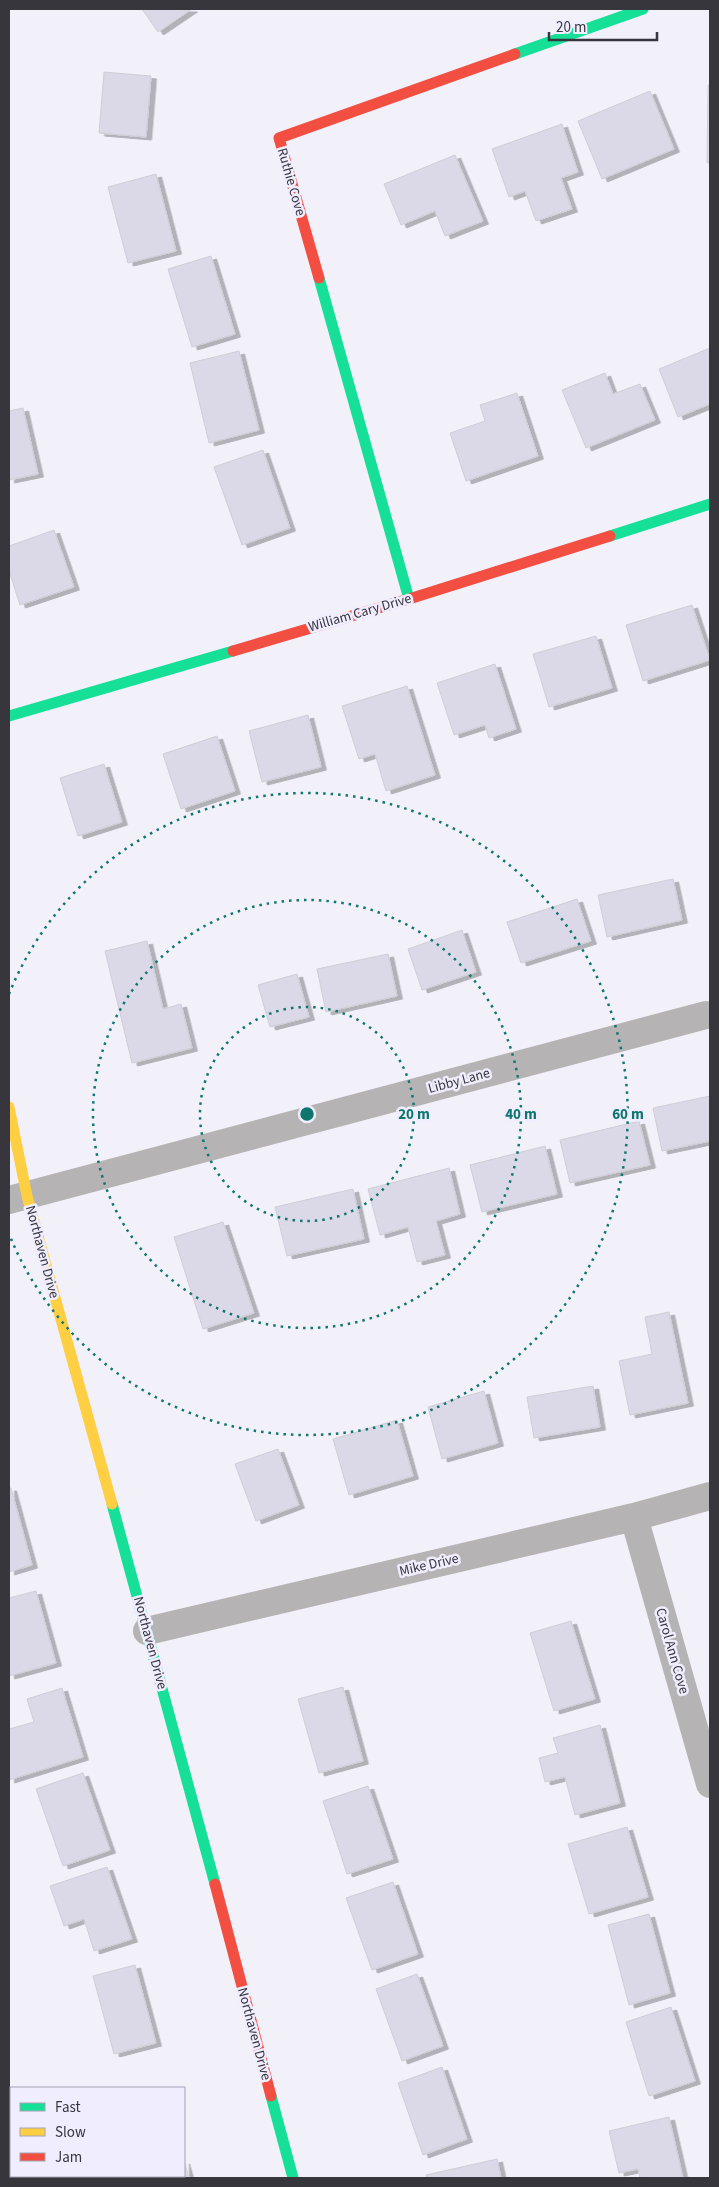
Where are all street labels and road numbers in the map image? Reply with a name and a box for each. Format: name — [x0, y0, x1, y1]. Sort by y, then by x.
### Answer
street label: Ruthie Cove — [272, 146, 310, 218]
street label: William Cary Drive — [306, 589, 414, 637]
street label: Libby Lane — [426, 1063, 492, 1099]
street label: Northaven Drive — [20, 1203, 64, 1301]
street label: Mike Drive — [397, 1548, 461, 1582]
street label: Northaven Drive — [128, 1594, 172, 1692]
street label: Carol Ann Cove — [650, 1606, 694, 1696]
street label: Northaven Drive — [232, 1985, 276, 2083]

